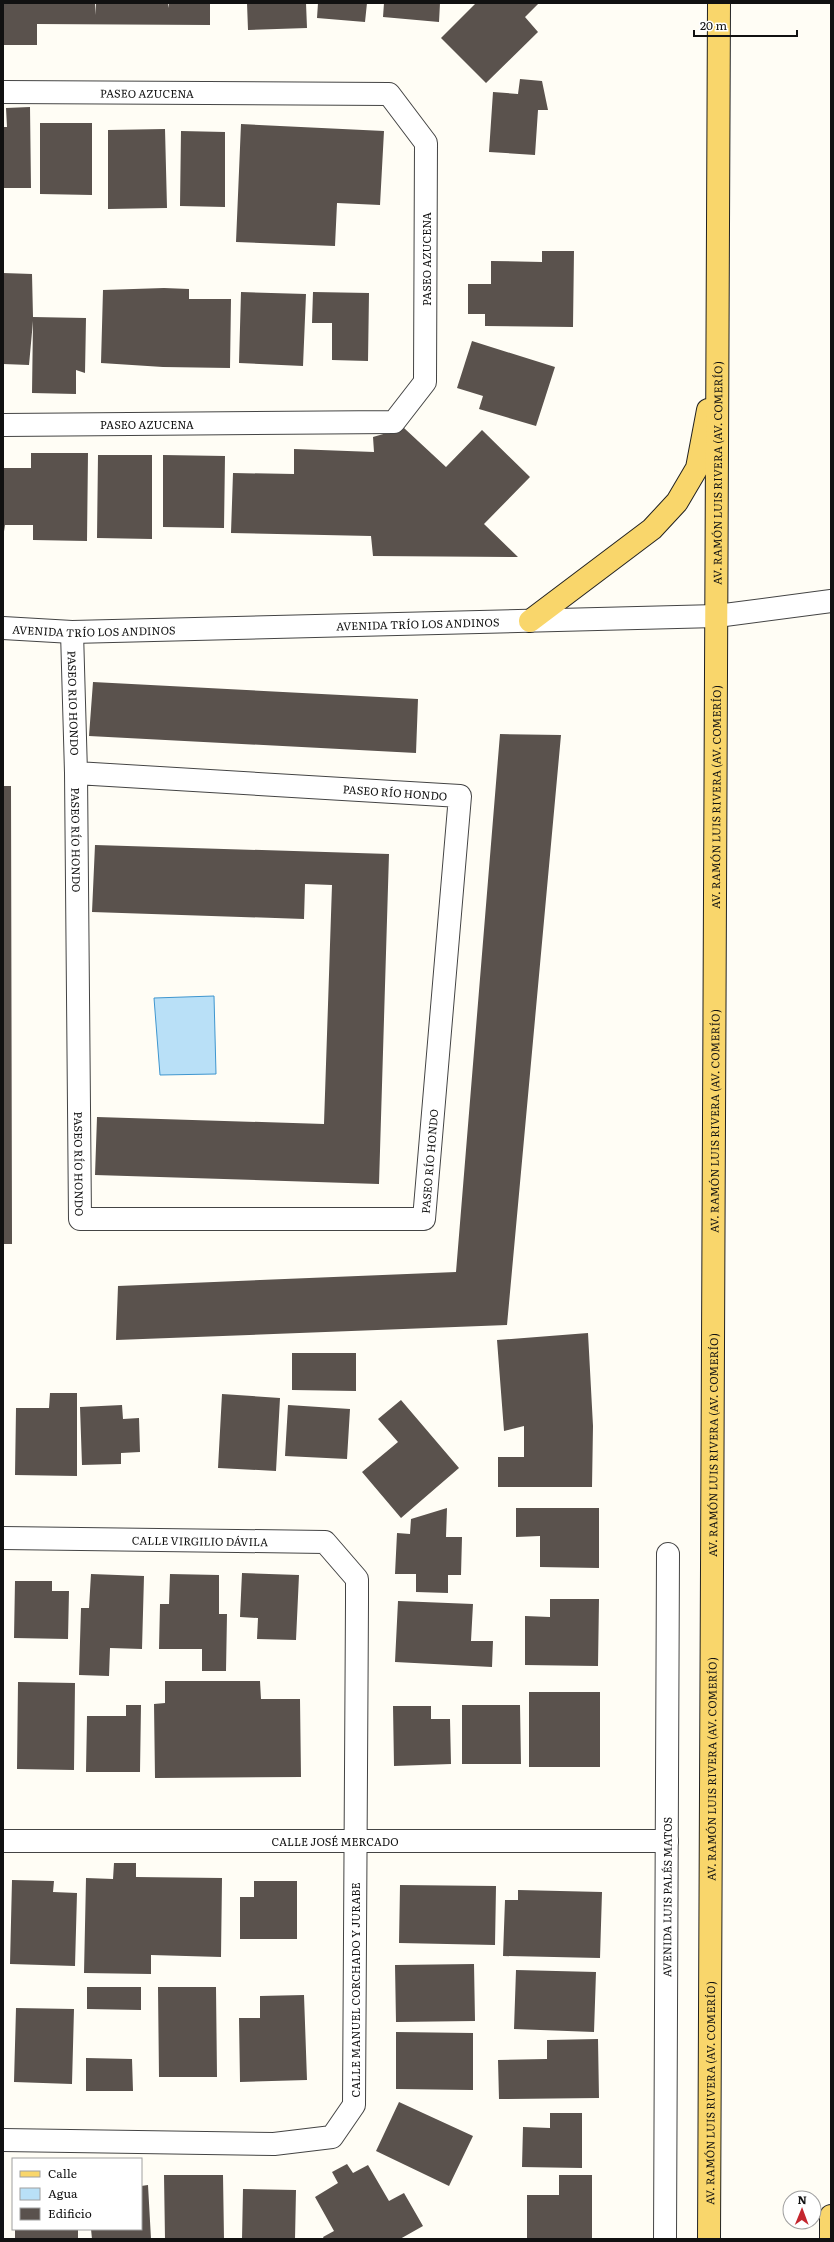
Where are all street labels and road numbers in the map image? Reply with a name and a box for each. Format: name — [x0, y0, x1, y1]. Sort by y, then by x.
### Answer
street label: PASEO AZUCENA — [100, 85, 194, 101]
street label: PASEO AZUCENA — [418, 212, 434, 306]
street label: AV. RAMÓN LUIS RIVERA (AV. COMERÍO) — [708, 361, 725, 585]
street label: PASEO AZUCENA — [100, 416, 194, 432]
street label: AVENIDA TRÍO LOS ANDINOS — [336, 613, 500, 633]
street label: AVENIDA TRÍO LOS ANDINOS — [12, 621, 176, 640]
street label: PASEO RIO HONDO — [65, 650, 83, 756]
street label: AV. RAMÓN LUIS RIVERA (AV. COMERÍO) — [707, 685, 724, 909]
street label: PASEO RÍO HONDO — [342, 780, 448, 804]
street label: PASEO RÍO HONDO — [68, 787, 85, 892]
street label: AV. RAMÓN LUIS RIVERA (AV. COMERÍO) — [705, 1009, 723, 1233]
street label: PASEO RÍO HONDO — [416, 1108, 441, 1214]
street label: PASEO RÍO HONDO — [71, 1111, 88, 1216]
street label: AV. RAMÓN LUIS RIVERA (AV. COMERÍO) — [704, 1333, 721, 1557]
street label: CALLE VIRGILIO DÁVILA — [132, 1532, 268, 1549]
street label: AV. RAMÓN LUIS RIVERA (AV. COMERÍO) — [703, 1657, 720, 1881]
street label: AVENIDA LUIS PALÉS MATOS — [658, 1817, 675, 1977]
street label: CALLE JOSÉ MERCADO — [271, 1833, 399, 1849]
street label: CALLE MANUEL CORCHADO Y JURABE — [347, 1882, 363, 2098]
street label: AV. RAMÓN LUIS RIVERA (AV. COMERÍO) — [701, 1981, 718, 2205]

